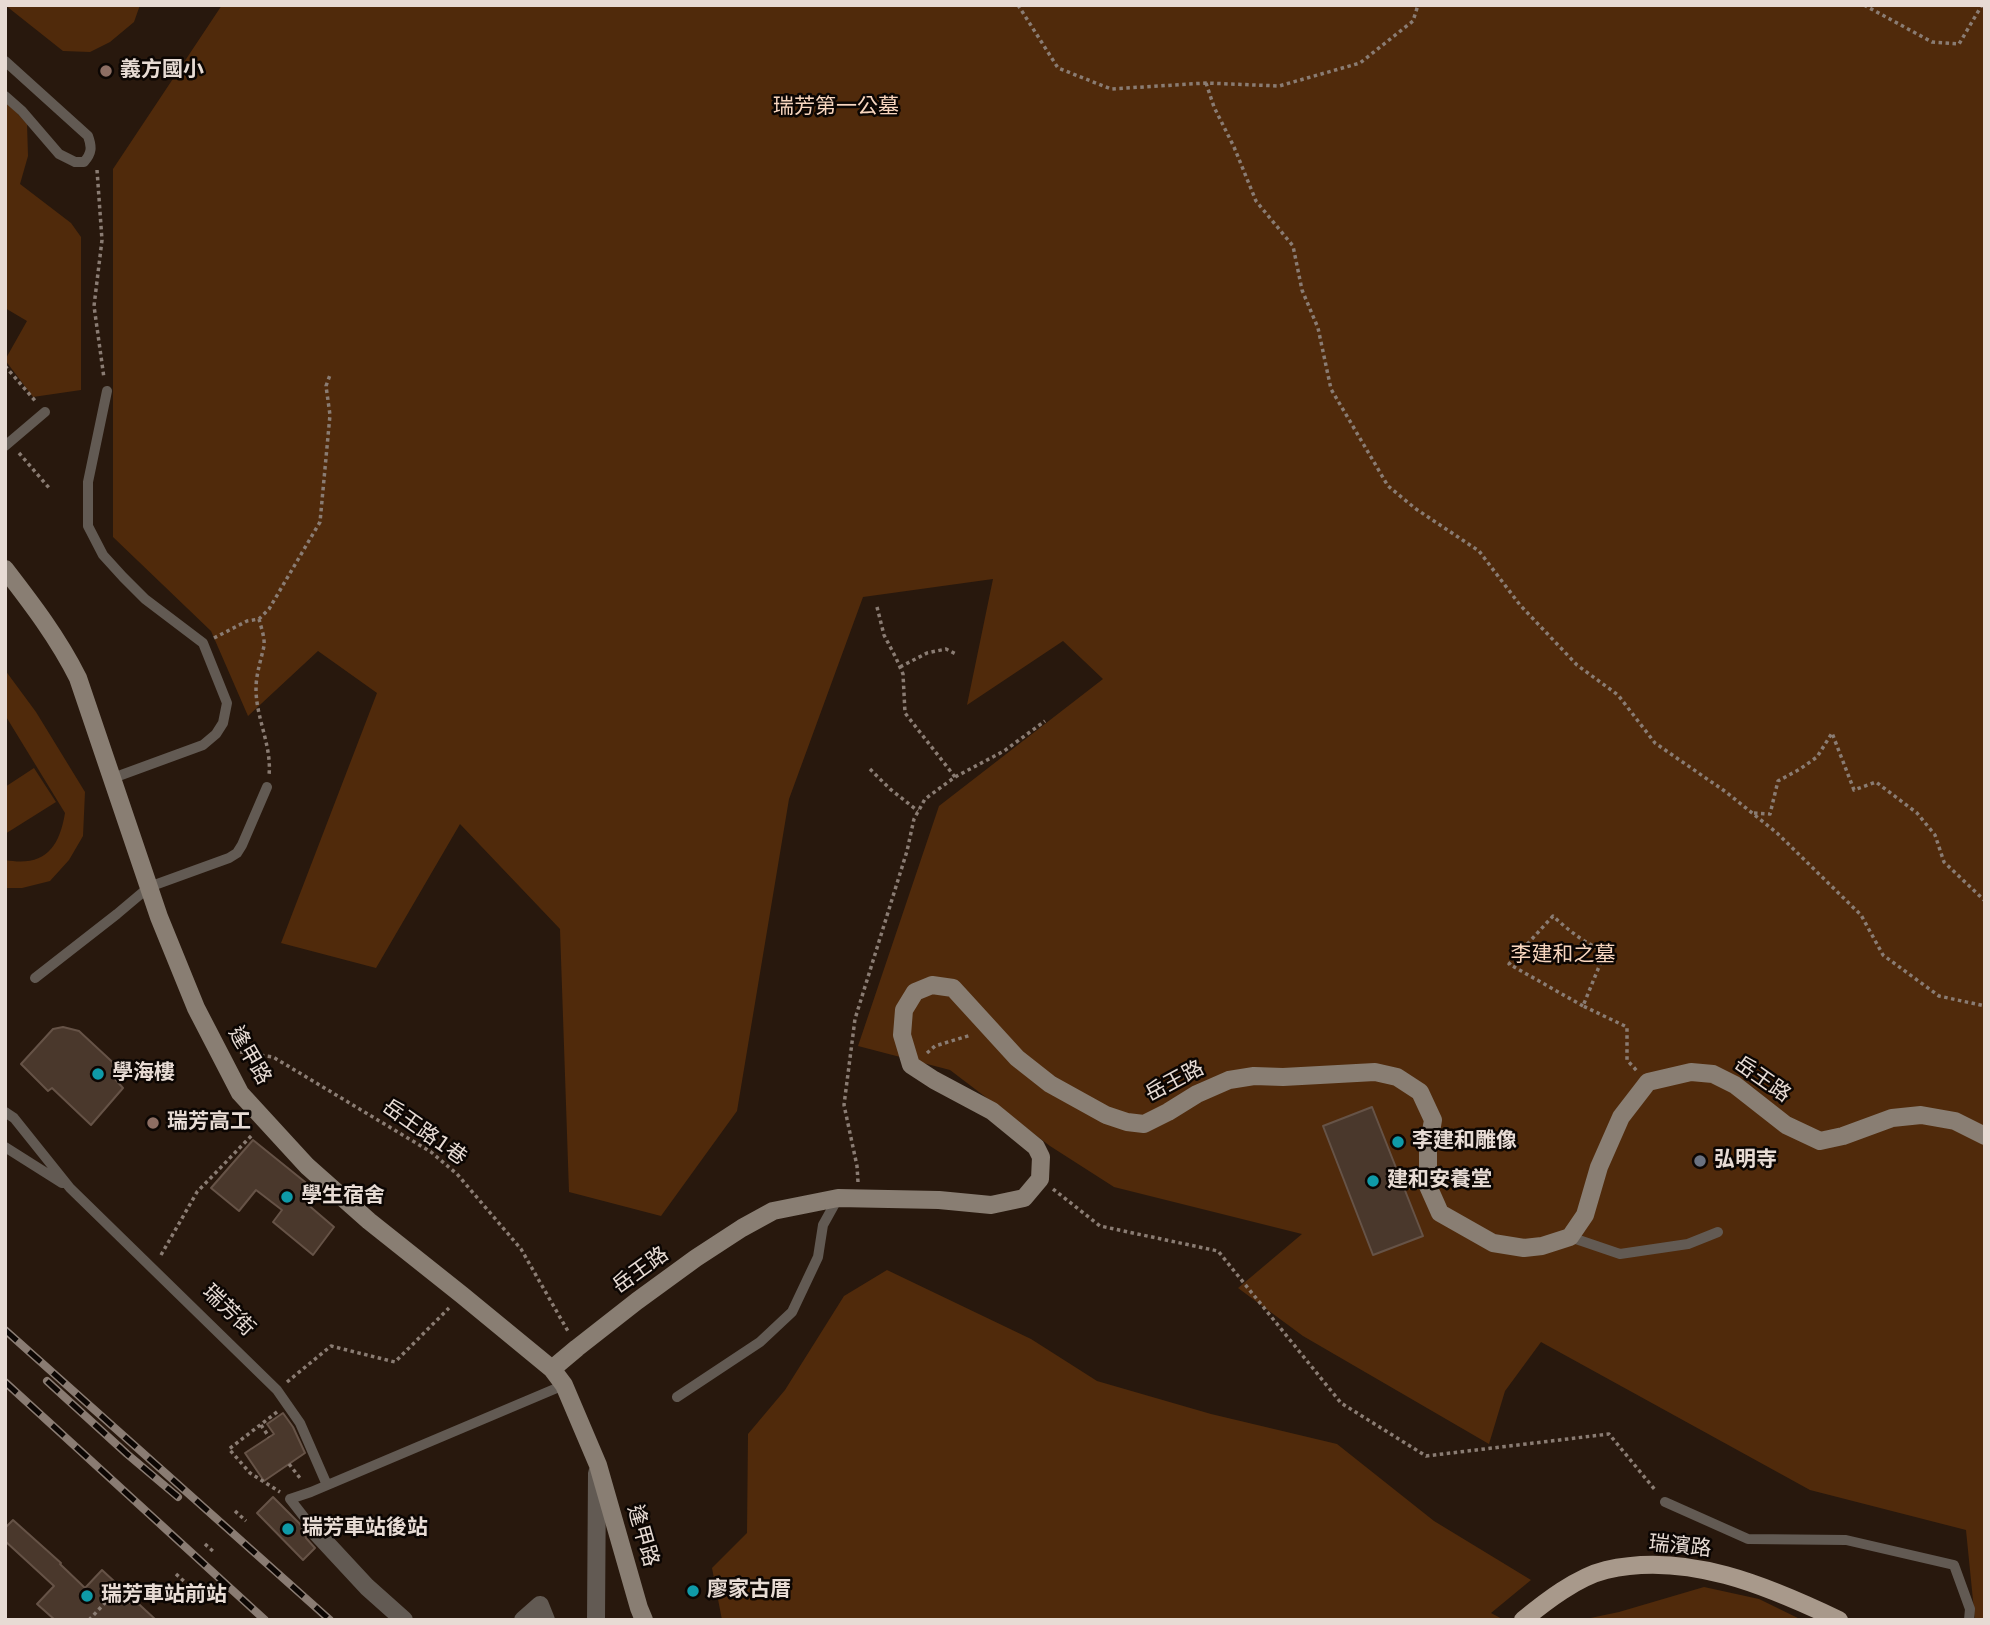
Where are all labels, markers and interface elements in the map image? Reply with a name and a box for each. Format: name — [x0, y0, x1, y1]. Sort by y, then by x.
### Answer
place label: 義方國小 — [120, 58, 204, 84]
marker: 義方國小 — [98, 63, 114, 79]
park label: 瑞芳第一公墓 — [773, 95, 899, 121]
park label: 李建和之墓 — [1511, 943, 1615, 969]
street label: 逢甲路 — [222, 1022, 276, 1090]
street label: 岳王路 — [1729, 1052, 1795, 1108]
street label: 岳王路 — [1141, 1056, 1209, 1108]
place label: 學海樓 — [112, 1061, 175, 1087]
marker: 學海樓 — [90, 1066, 106, 1082]
street label: 岳王路1巷 — [377, 1095, 471, 1171]
place label: 瑞芳高工 — [167, 1110, 251, 1136]
marker: 瑞芳高工 — [145, 1115, 161, 1131]
place label: 李建和雕像 — [1412, 1129, 1517, 1155]
marker: 李建和雕像 — [1390, 1134, 1406, 1150]
place label: 弘明寺 — [1714, 1148, 1777, 1174]
marker: 弘明寺 — [1692, 1153, 1708, 1169]
place label: 建和安養堂 — [1387, 1168, 1492, 1194]
marker: 建和安養堂 — [1365, 1173, 1381, 1189]
place label: 學生宿舍 — [301, 1184, 385, 1210]
marker: 學生宿舍 — [279, 1189, 295, 1205]
street label: 岳王路 — [608, 1242, 674, 1300]
street label: 瑞芳街 — [197, 1280, 259, 1342]
street label: 逢甲路 — [621, 1502, 663, 1570]
place label: 瑞芳車站後站 — [302, 1516, 428, 1542]
marker: 瑞芳車站後站 — [280, 1521, 296, 1537]
street label: 瑞濱路 — [1647, 1531, 1713, 1563]
place label: 廖家古厝 — [707, 1578, 791, 1604]
place label: 瑞芳車站前站 — [101, 1583, 227, 1609]
marker: 廖家古厝 — [685, 1583, 701, 1599]
marker: 瑞芳車站前站 — [79, 1588, 95, 1604]

